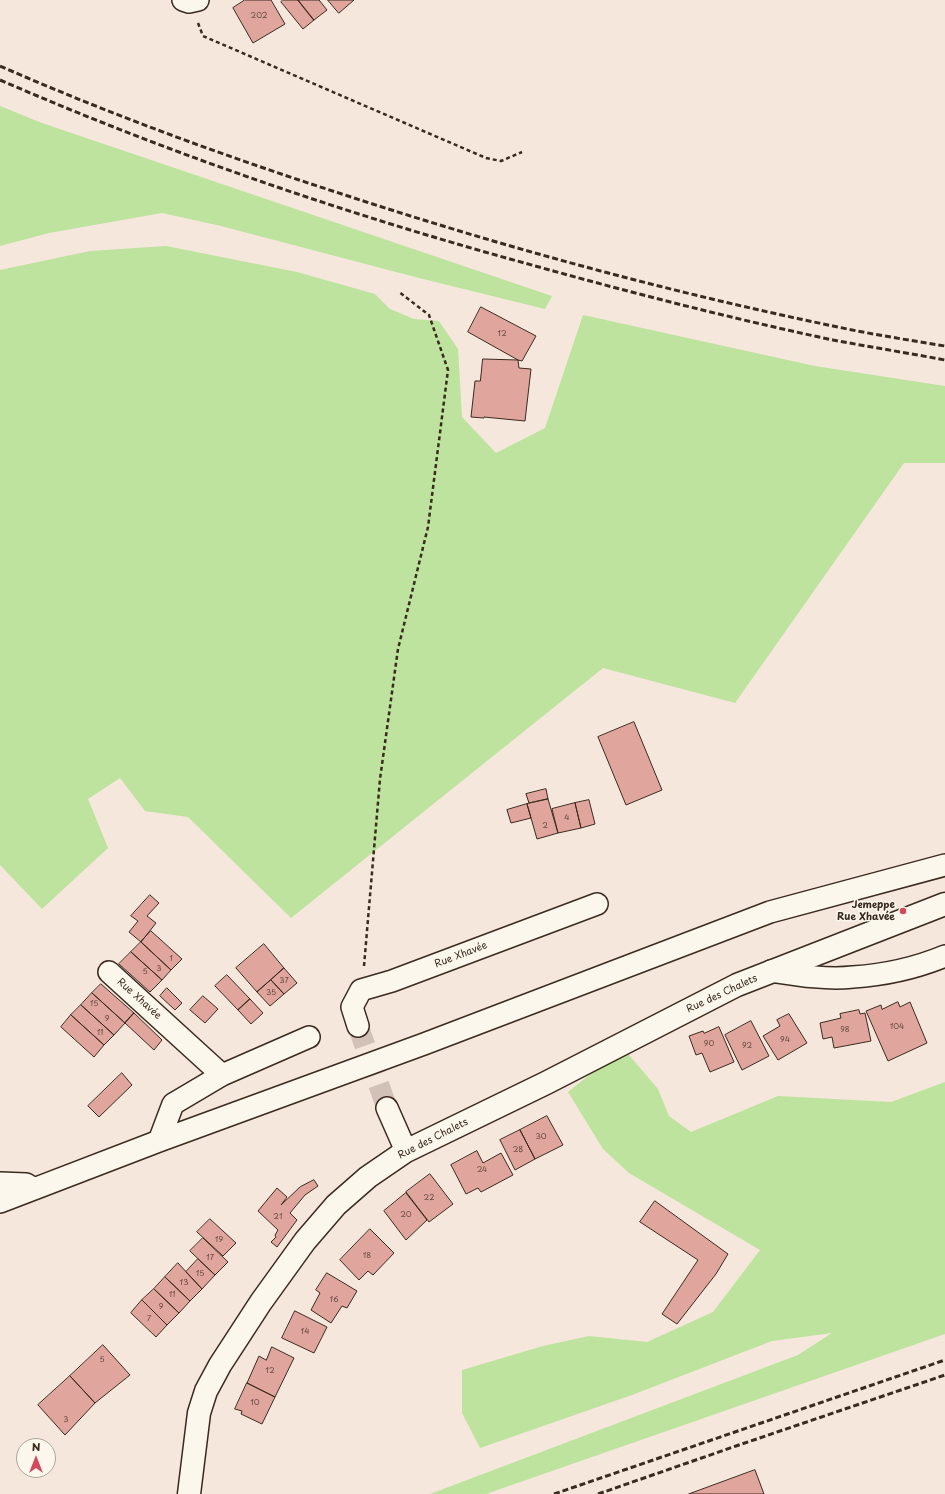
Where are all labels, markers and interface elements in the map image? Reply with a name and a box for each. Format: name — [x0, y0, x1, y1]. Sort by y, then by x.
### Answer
house number: 202 — [251, 11, 267, 21]
house number: 12 — [497, 329, 507, 339]
house number: 4 — [564, 813, 570, 823]
house number: 2 — [542, 821, 548, 831]
place label: Jemeppe Rue Xhavée — [837, 899, 895, 922]
marker: Jemeppe Rue Xhavée — [898, 906, 908, 916]
street label: Rue Xhavée — [433, 939, 489, 971]
house number: 1 — [169, 954, 173, 964]
house number: 3 — [156, 964, 162, 974]
house number: 5 — [142, 967, 148, 977]
street label: Rue des Chalets — [685, 972, 759, 1016]
street label: Rue Xhavée — [114, 976, 164, 1022]
house number: 37 — [279, 976, 289, 986]
house number: 35 — [266, 988, 276, 998]
house number: 15 — [90, 999, 98, 1009]
house number: 9 — [105, 1014, 109, 1024]
house number: 104 — [890, 1022, 904, 1032]
house number: 98 — [840, 1025, 850, 1035]
house number: 11 — [97, 1028, 103, 1038]
house number: 94 — [780, 1035, 790, 1045]
house number: 90 — [704, 1039, 714, 1049]
house number: 92 — [742, 1041, 752, 1051]
street label: Rue des Chalets — [396, 1116, 470, 1162]
house number: 30 — [535, 1132, 547, 1142]
house number: 28 — [513, 1145, 523, 1155]
house number: 24 — [477, 1165, 487, 1175]
house number: 22 — [424, 1193, 434, 1203]
house number: 20 — [400, 1210, 412, 1220]
house number: 21 — [273, 1212, 283, 1222]
house number: 19 — [215, 1235, 223, 1245]
house number: 18 — [363, 1251, 371, 1261]
house number: 17 — [206, 1253, 214, 1263]
house number: 15 — [196, 1269, 204, 1279]
house number: 13 — [180, 1278, 188, 1288]
house number: 11 — [169, 1290, 175, 1300]
house number: 16 — [329, 1295, 339, 1305]
house number: 9 — [159, 1302, 163, 1312]
house number: 7 — [147, 1314, 151, 1324]
house number: 14 — [301, 1327, 309, 1337]
house number: 5 — [99, 1355, 105, 1365]
house number: 12 — [265, 1366, 275, 1376]
house number: 10 — [250, 1398, 260, 1408]
house number: 3 — [63, 1415, 69, 1425]
north arrow — [16, 1438, 56, 1478]
text: N — [32, 1438, 40, 1455]

